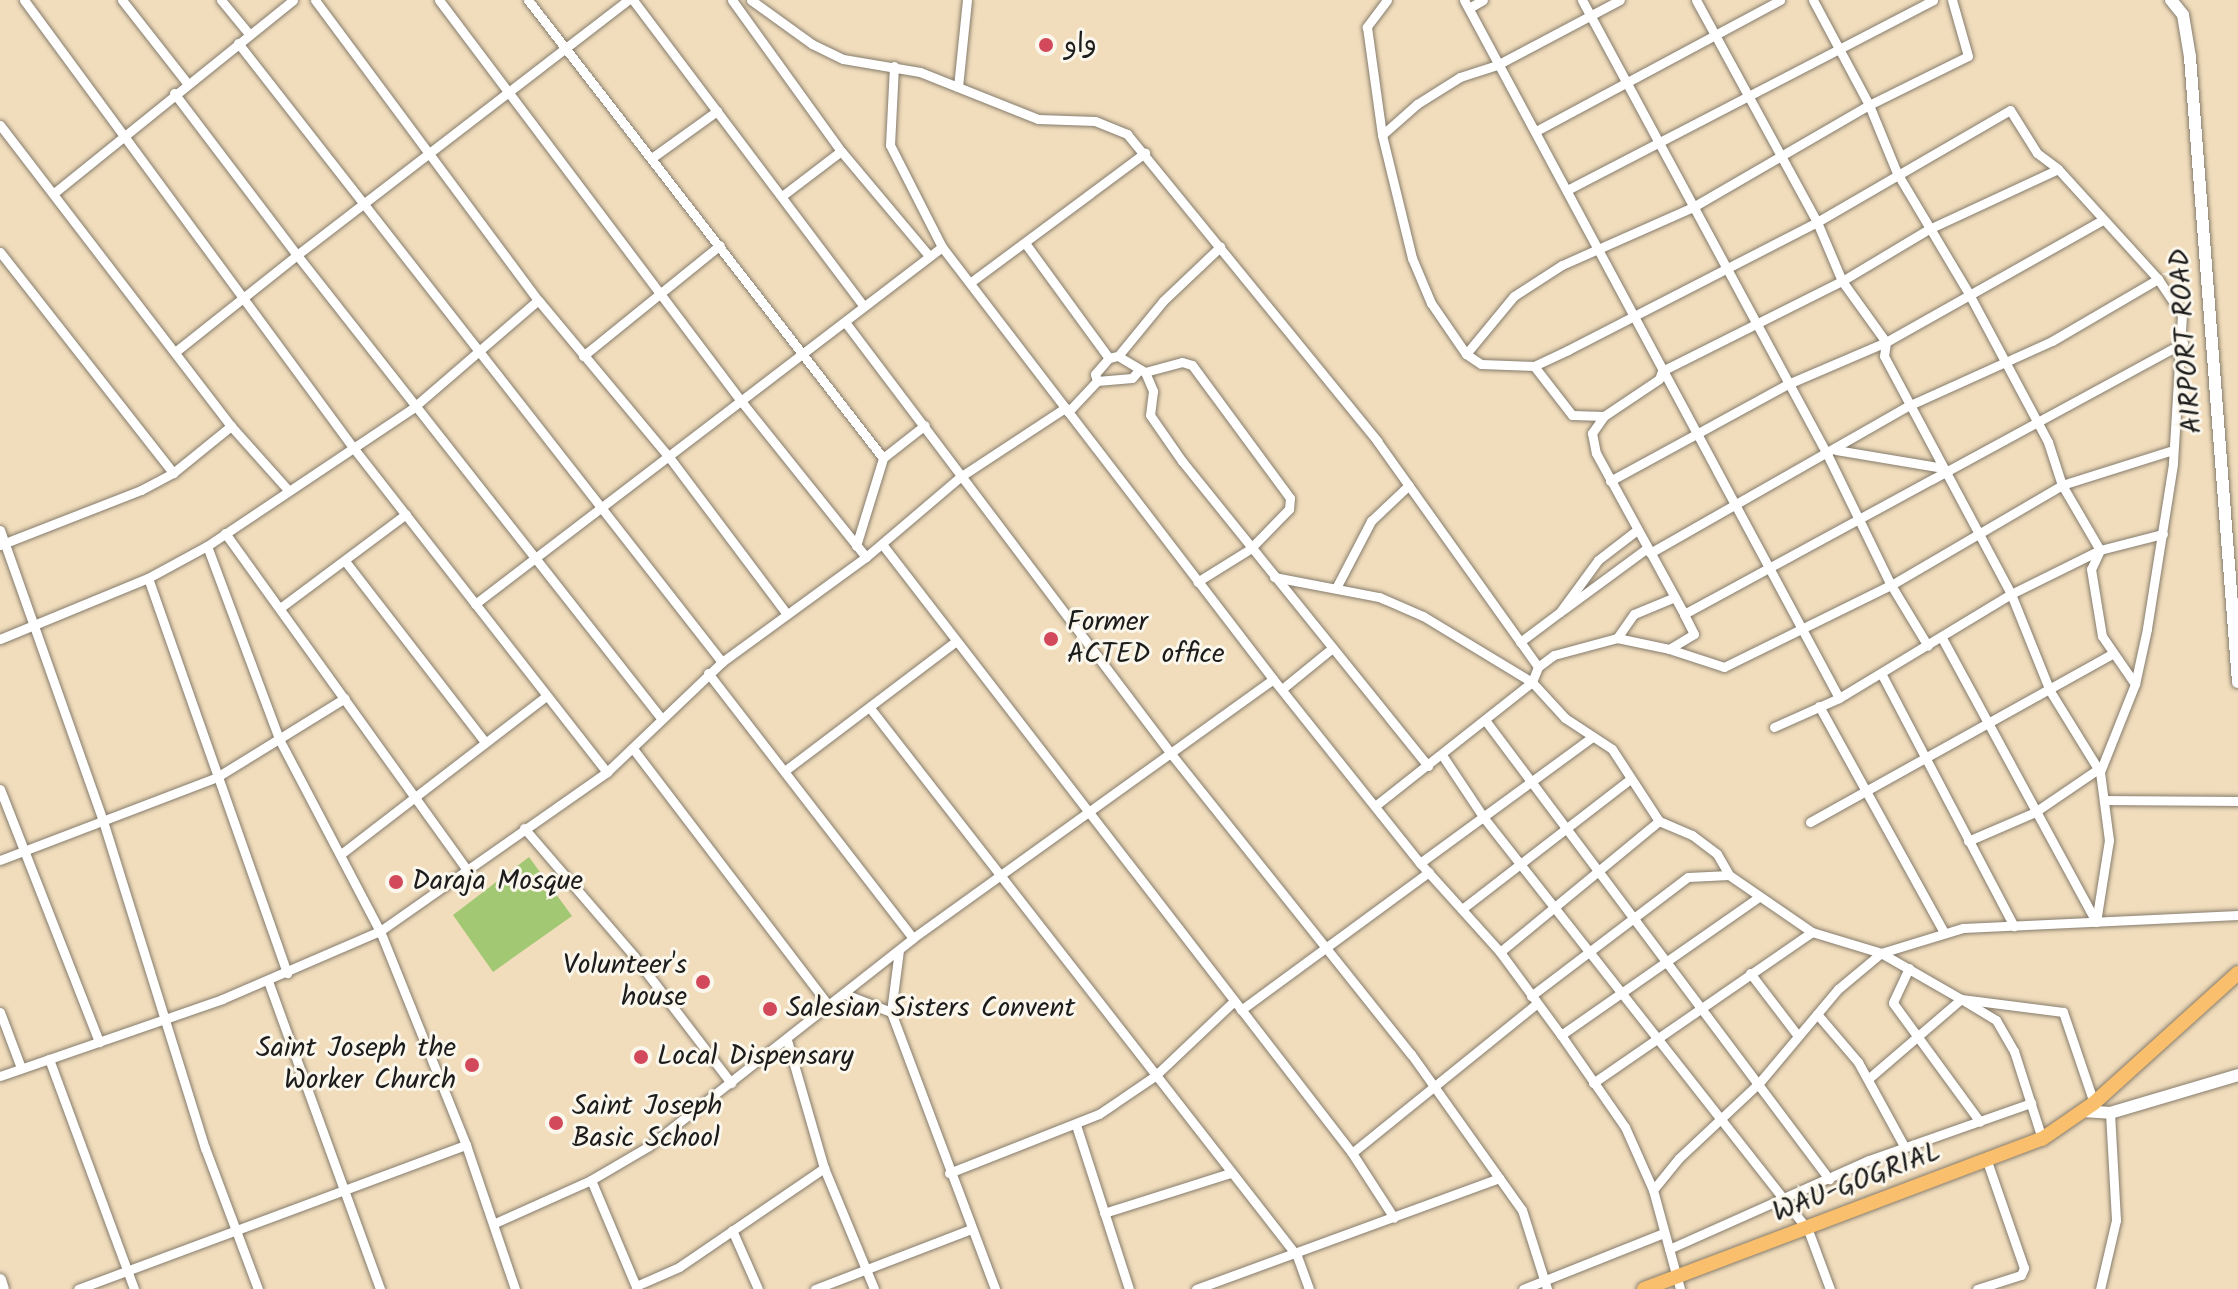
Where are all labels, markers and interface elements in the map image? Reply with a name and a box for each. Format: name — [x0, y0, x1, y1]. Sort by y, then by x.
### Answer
place label: واو — [1064, 28, 1097, 62]
marker: واو — [1035, 34, 1057, 56]
street label: AIRPORT ROAD — [2164, 247, 2210, 435]
place label: Former ACTED office — [1067, 606, 1224, 672]
marker: Former ACTED office — [1042, 630, 1060, 648]
place label: Daraja Mosque — [412, 865, 583, 899]
marker: Daraja Mosque — [387, 873, 405, 891]
place label: Volunteer's house — [563, 949, 687, 1015]
marker: Volunteer's house — [694, 973, 712, 991]
place label: Salesian Sisters Convent — [786, 992, 1075, 1026]
marker: Salesian Sisters Convent — [761, 1000, 779, 1018]
place label: Saint Joseph the Worker Church — [256, 1032, 456, 1098]
place label: Local Dispensary — [657, 1040, 854, 1074]
marker: Local Dispensary — [632, 1048, 650, 1066]
marker: Saint Joseph the Worker Church — [463, 1056, 481, 1074]
place label: Saint Joseph Basic School — [572, 1090, 722, 1156]
marker: Saint Joseph Basic School — [547, 1114, 565, 1132]
street label: WAU-GOGRIAL — [1768, 1136, 1946, 1230]

